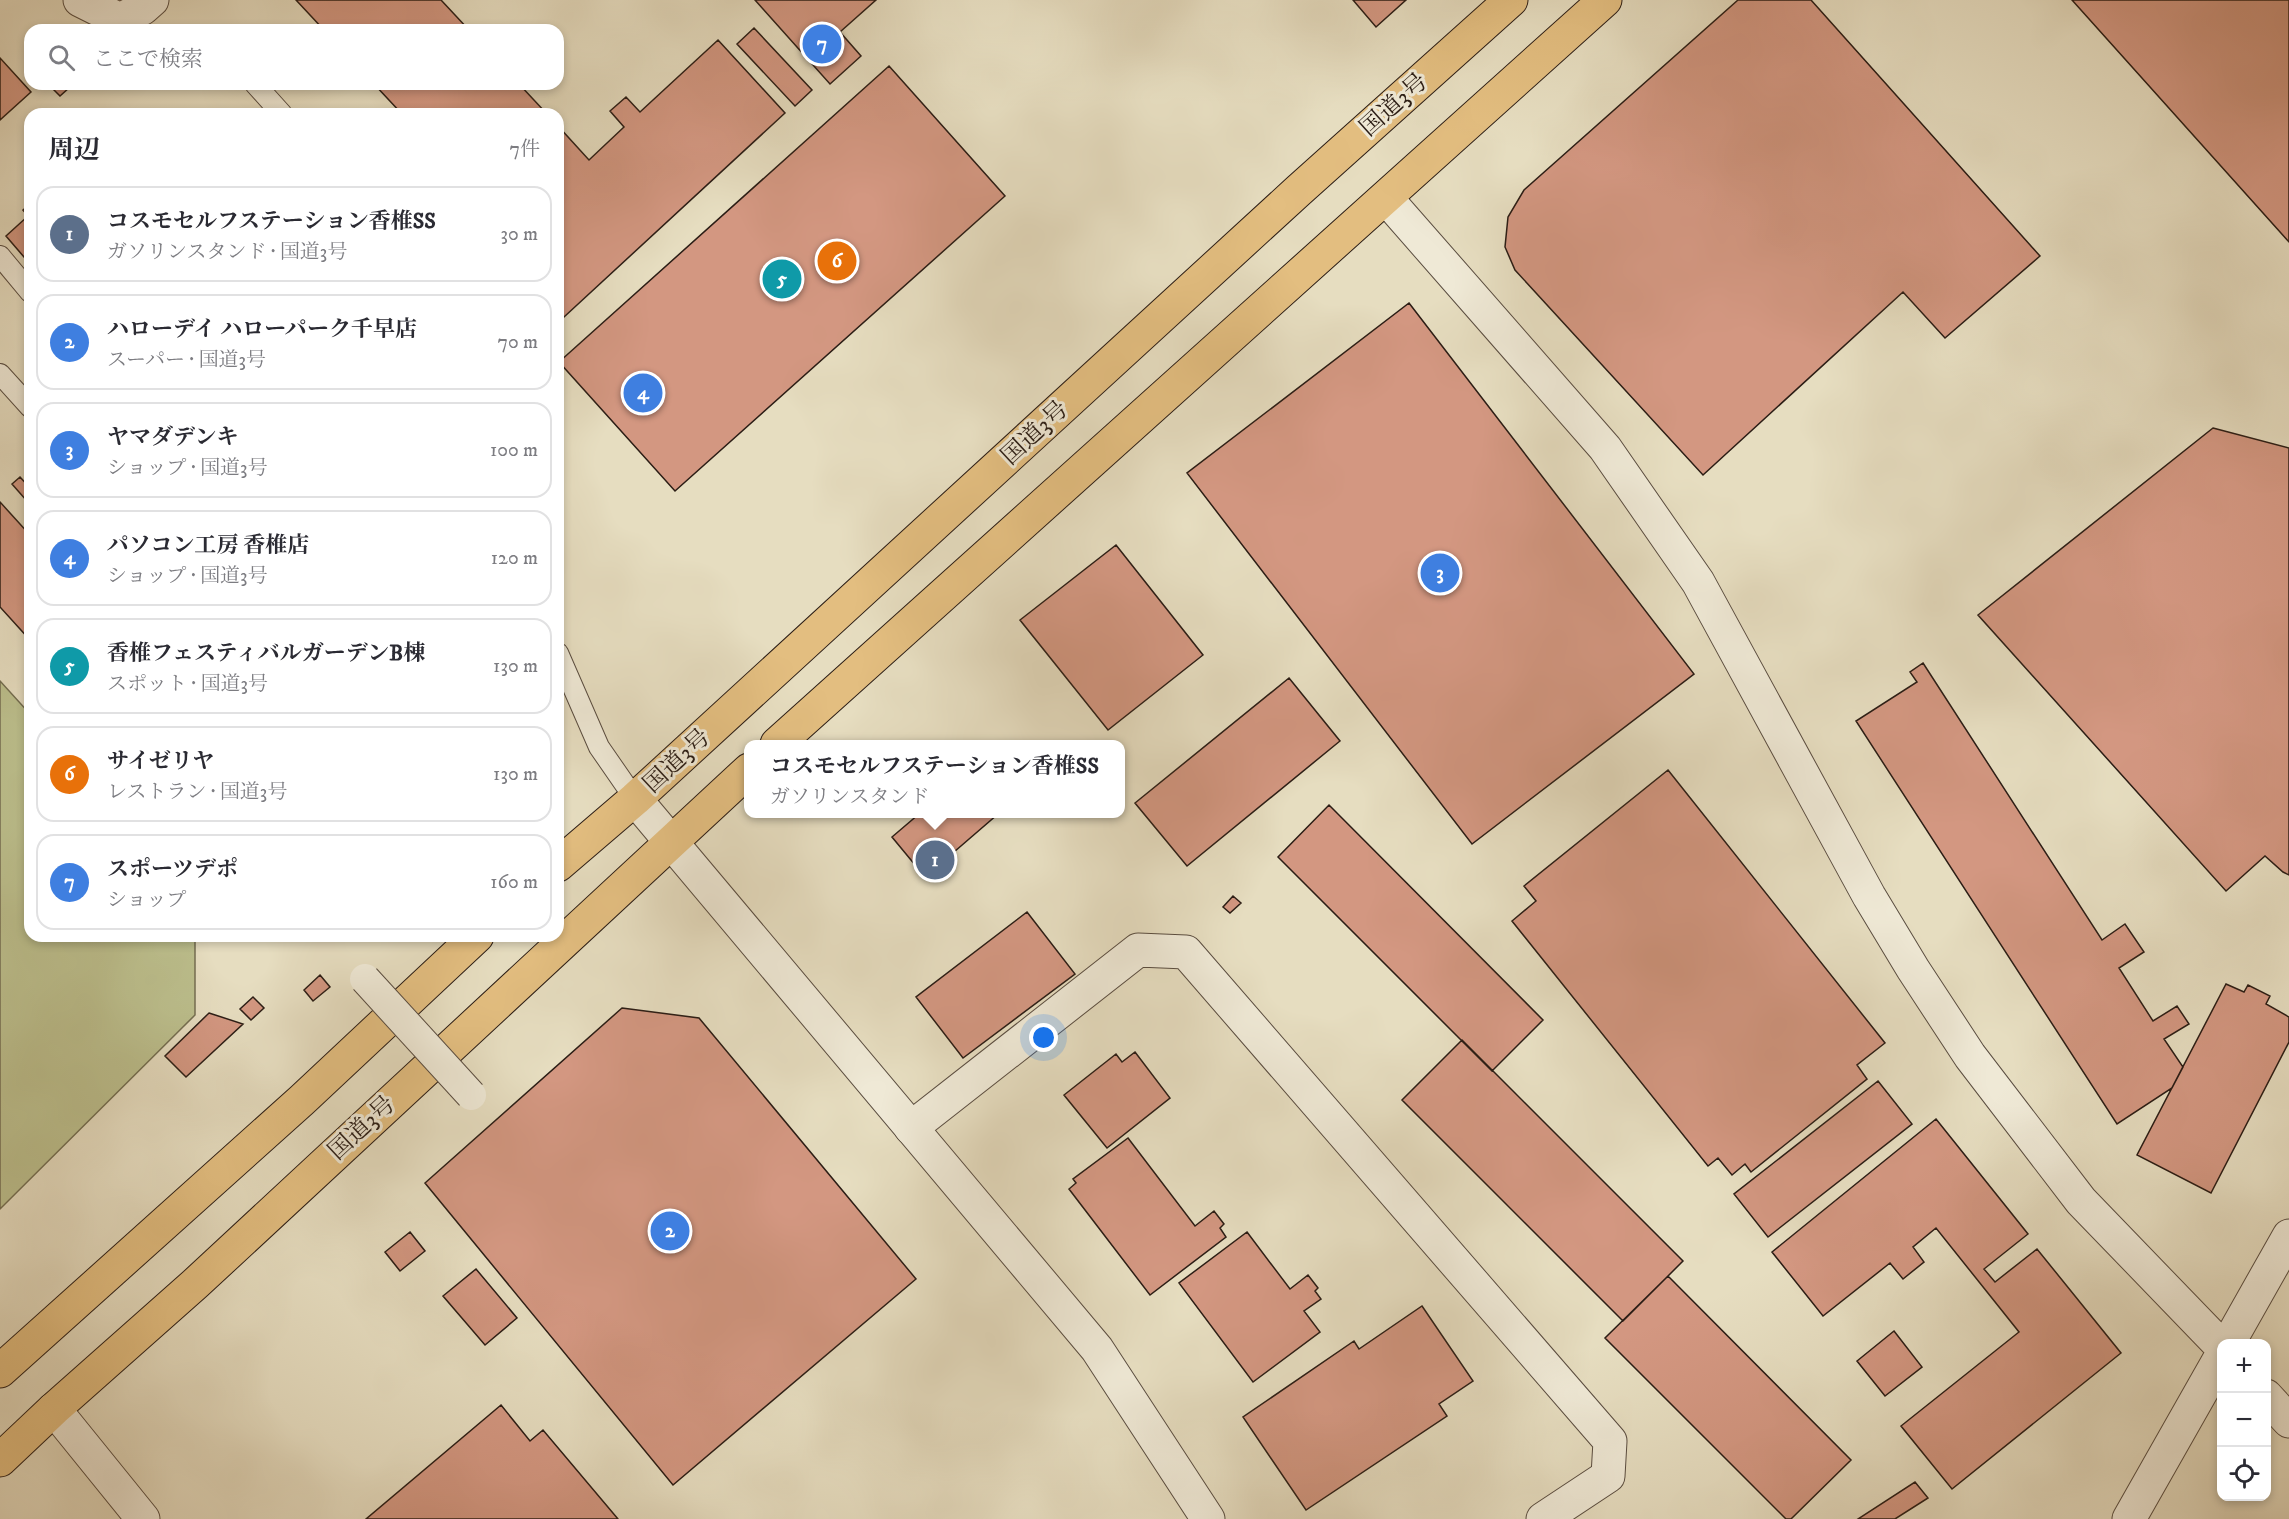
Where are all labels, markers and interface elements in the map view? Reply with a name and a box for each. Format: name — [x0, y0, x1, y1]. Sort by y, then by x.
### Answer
pin: 7 — [802, 22, 842, 66]
search box — [24, 24, 564, 90]
icon: search — [45, 41, 78, 74]
text: ここで検索 — [93, 46, 203, 73]
street label: 国道3号 — [1354, 67, 1434, 143]
text: 周辺 — [48, 134, 100, 167]
text: 7件 — [509, 137, 540, 162]
text: コスモセルフステーション香椎SS — [107, 208, 436, 235]
text: 1 — [66, 222, 73, 247]
text: 30 m — [500, 222, 538, 247]
pin: 6 — [818, 238, 856, 284]
text: ガソリンスタンド · 国道3号 — [107, 240, 347, 265]
pin: 5 — [762, 256, 802, 302]
text: ハローデイ ハローパーク千早店 — [107, 316, 417, 343]
text: 2 — [65, 330, 74, 355]
text: 70 m — [497, 330, 538, 355]
text: スーパー · 国道3号 — [107, 348, 266, 373]
pin: 4 — [624, 370, 662, 416]
street label: 国道3号 — [995, 394, 1075, 472]
text: ヤマダデンキ — [107, 424, 239, 451]
text: 3 — [66, 438, 73, 463]
text: 100 m — [490, 438, 538, 463]
text: ショップ · 国道3号 — [107, 456, 267, 481]
text: パソコン工房 香椎店 — [107, 532, 309, 559]
text: 4 — [64, 546, 75, 571]
text: 120 m — [491, 546, 538, 571]
pin: 3 — [1420, 550, 1460, 596]
text: ショップ · 国道3号 — [107, 564, 267, 589]
text: 香椎フェスティバルガーデンB棟 — [107, 640, 425, 667]
text: 5 — [65, 654, 74, 679]
text: 130 m — [493, 654, 538, 679]
text: スポット · 国道3号 — [107, 672, 268, 697]
street label: 国道3号 — [637, 722, 717, 800]
popup — [744, 740, 1125, 818]
text: サイゼリヤ — [107, 748, 214, 775]
text: コスモセルフステーション香椎SS — [770, 753, 1099, 780]
text: 6 — [64, 762, 75, 787]
text: 130 m — [493, 762, 538, 787]
text: レストラン · 国道3号 — [107, 780, 287, 805]
text: ガソリンスタンド — [770, 785, 929, 810]
pin: 1 — [916, 838, 954, 882]
text: スポーツデポ — [107, 856, 238, 883]
text: 7 — [64, 870, 75, 895]
text: 160 m — [490, 870, 538, 895]
text: ショップ — [107, 888, 187, 913]
your location — [1029, 1023, 1058, 1052]
street label: 国道3号 — [322, 1089, 402, 1167]
pin: 2 — [650, 1208, 690, 1254]
map controls — [2217, 1339, 2271, 1501]
button: + — [2217, 1339, 2271, 1393]
button: − — [2217, 1393, 2271, 1447]
button: locate — [2217, 1447, 2271, 1501]

